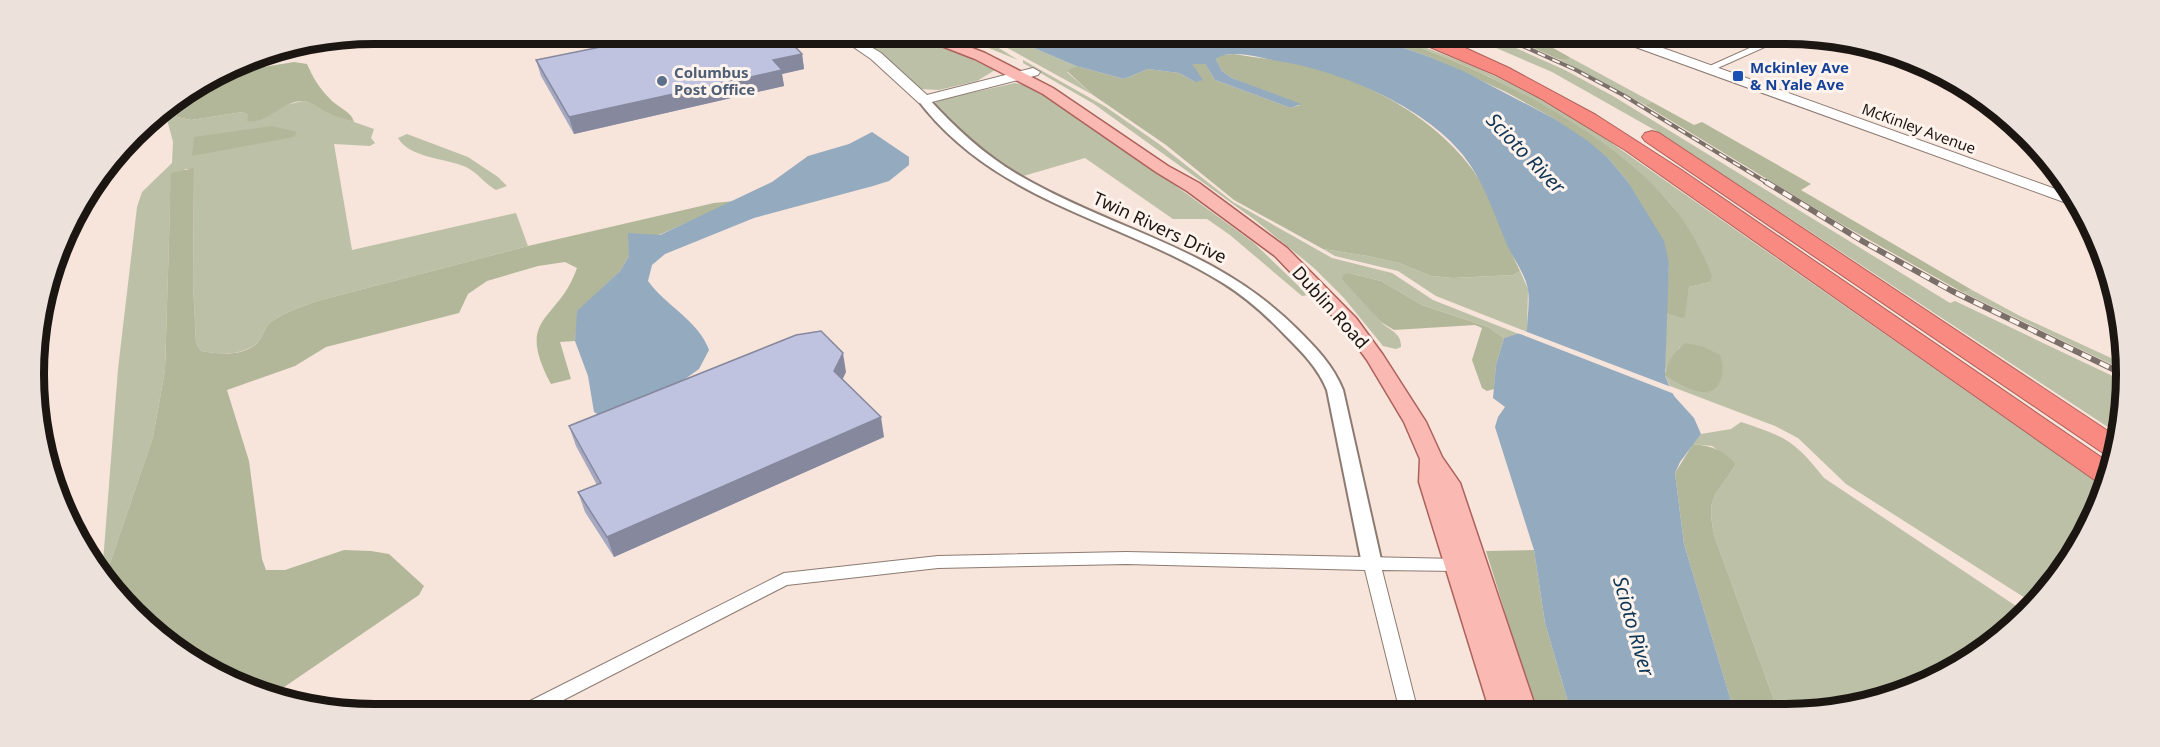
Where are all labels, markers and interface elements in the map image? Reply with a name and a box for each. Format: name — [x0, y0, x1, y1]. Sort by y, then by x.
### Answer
place label: Mckinley Ave & N Yale Ave — [1750, 57, 1849, 94]
place label: Columbus Post Office — [674, 62, 755, 99]
marker: Mckinley Ave & N Yale Ave — [1731, 69, 1745, 83]
marker: Columbus Post Office — [655, 74, 669, 88]
street label: McKinley Avenue — [1859, 98, 1979, 158]
water label: Scioto River — [1481, 107, 1572, 200]
street label: Twin Rivers Drive — [1089, 186, 1231, 268]
street label: Dublin Road — [1287, 260, 1375, 354]
water label: Scioto River — [1607, 573, 1661, 680]

